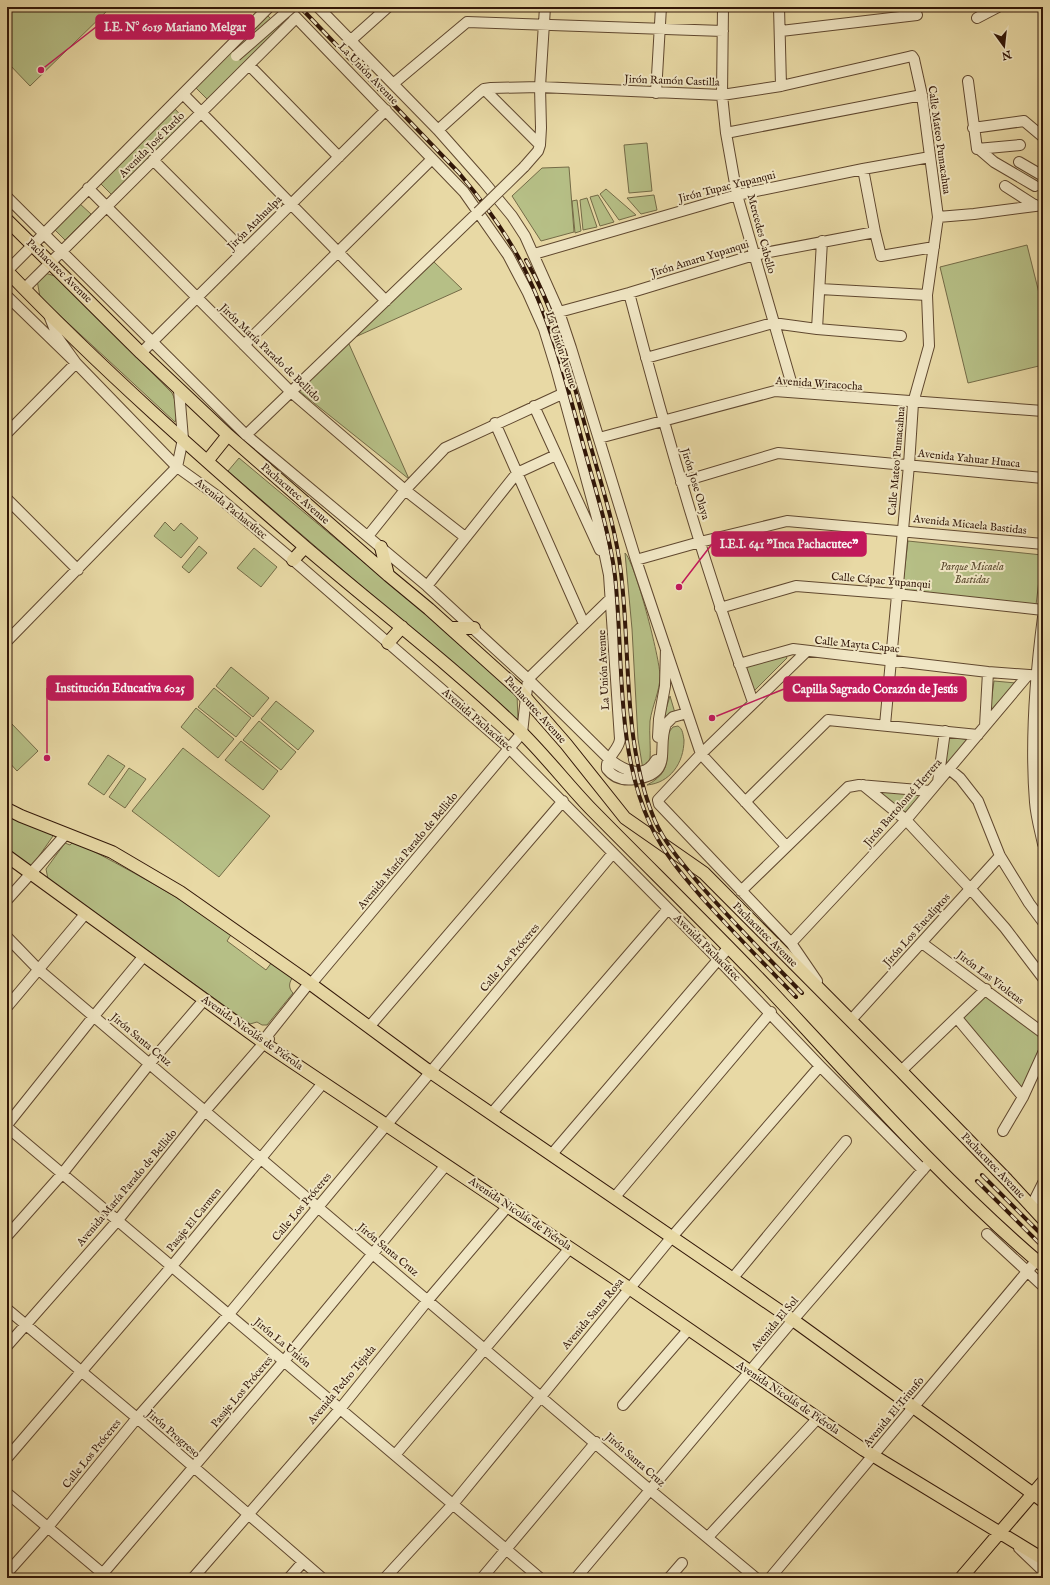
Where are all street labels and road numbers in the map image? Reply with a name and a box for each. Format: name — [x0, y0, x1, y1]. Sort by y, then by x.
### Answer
street label: La Unión Avenue — [335, 40, 401, 108]
street label: Jirón Ramón Castilla — [622, 72, 720, 90]
street label: Calle Mateo Pumacahua — [924, 85, 954, 195]
street label: Avenida José Pardo — [116, 109, 188, 181]
street label: Jirón Tupac Yupanqui — [675, 168, 777, 206]
street label: Jirón Atahualpa — [223, 193, 285, 255]
street label: Mercedes Cabello — [744, 193, 778, 275]
street label: Pachacutec Avenue — [23, 236, 95, 306]
street label: Jirón Amaru Yupanqui — [647, 237, 751, 281]
street label: Jirón María Parado de Bellido — [215, 300, 324, 405]
street label: La Unión Avenue — [542, 310, 580, 390]
street label: Avenida Wiracocha — [774, 374, 863, 394]
street label: Calle Mateo Pumacahua — [885, 406, 909, 516]
street label: Jirón Jose Olaya — [677, 445, 713, 522]
street label: Avenida Yahuar Huaca — [916, 447, 1021, 471]
street label: Pachacutec Avenue — [258, 460, 332, 528]
street label: Avenida Pachacútec — [191, 475, 270, 543]
street label: Avenida Micaela Bastidas — [912, 512, 1027, 538]
street label: Calle Cápac Yupanqui — [831, 570, 931, 592]
street label: La Unión Avenue — [595, 629, 613, 711]
street label: Calle Mayta Capac — [814, 634, 900, 656]
street label: Pachacutec Avenue — [501, 673, 569, 747]
street label: Avenida Pachacútec — [438, 685, 515, 755]
street label: Jirón Bartolomé Herrera — [860, 756, 945, 851]
street label: Avenida María Parado de Bellido — [354, 790, 461, 913]
street label: Jirón Los Eucaliptos — [879, 890, 954, 971]
street label: Pachacutec Avenue — [730, 900, 800, 970]
street label: Avenida Pachacútec — [670, 911, 744, 985]
street label: Calle Los Próceres — [477, 921, 543, 995]
street label: Jirón Las Violetas — [952, 947, 1027, 1008]
street label: Avenida Nicolás de Piérola — [198, 992, 306, 1074]
street label: Jirón Santa Cruz — [106, 1009, 174, 1070]
street label: Avenida María Parado de Bellido — [73, 1127, 180, 1250]
street label: Pachacutec Avenue — [958, 1130, 1028, 1202]
street label: Calle Los Próceres — [269, 1170, 335, 1244]
street label: Avenida Nicolás de Piérola — [465, 1174, 574, 1254]
street label: Pasaje El Carmen — [164, 1185, 224, 1255]
street label: Jirón Santa Cruz — [353, 1219, 421, 1280]
street label: Avenida Santa Rosa — [558, 1275, 627, 1353]
street label: Avenida El Sol — [748, 1294, 802, 1355]
street label: Jirón La Unión — [249, 1314, 313, 1371]
street label: Avenida Pedro Tejada — [304, 1343, 379, 1428]
street label: Pasaje Los Próceres — [208, 1353, 276, 1431]
street label: Avenida Nicolás de Piérola — [733, 1358, 842, 1438]
street label: Avenida El Triunfo — [860, 1374, 927, 1451]
street label: Jirón Progreso — [142, 1406, 203, 1461]
street label: Calle Los Próceres — [60, 1416, 124, 1492]
street label: Jirón Santa Cruz — [600, 1429, 668, 1490]

